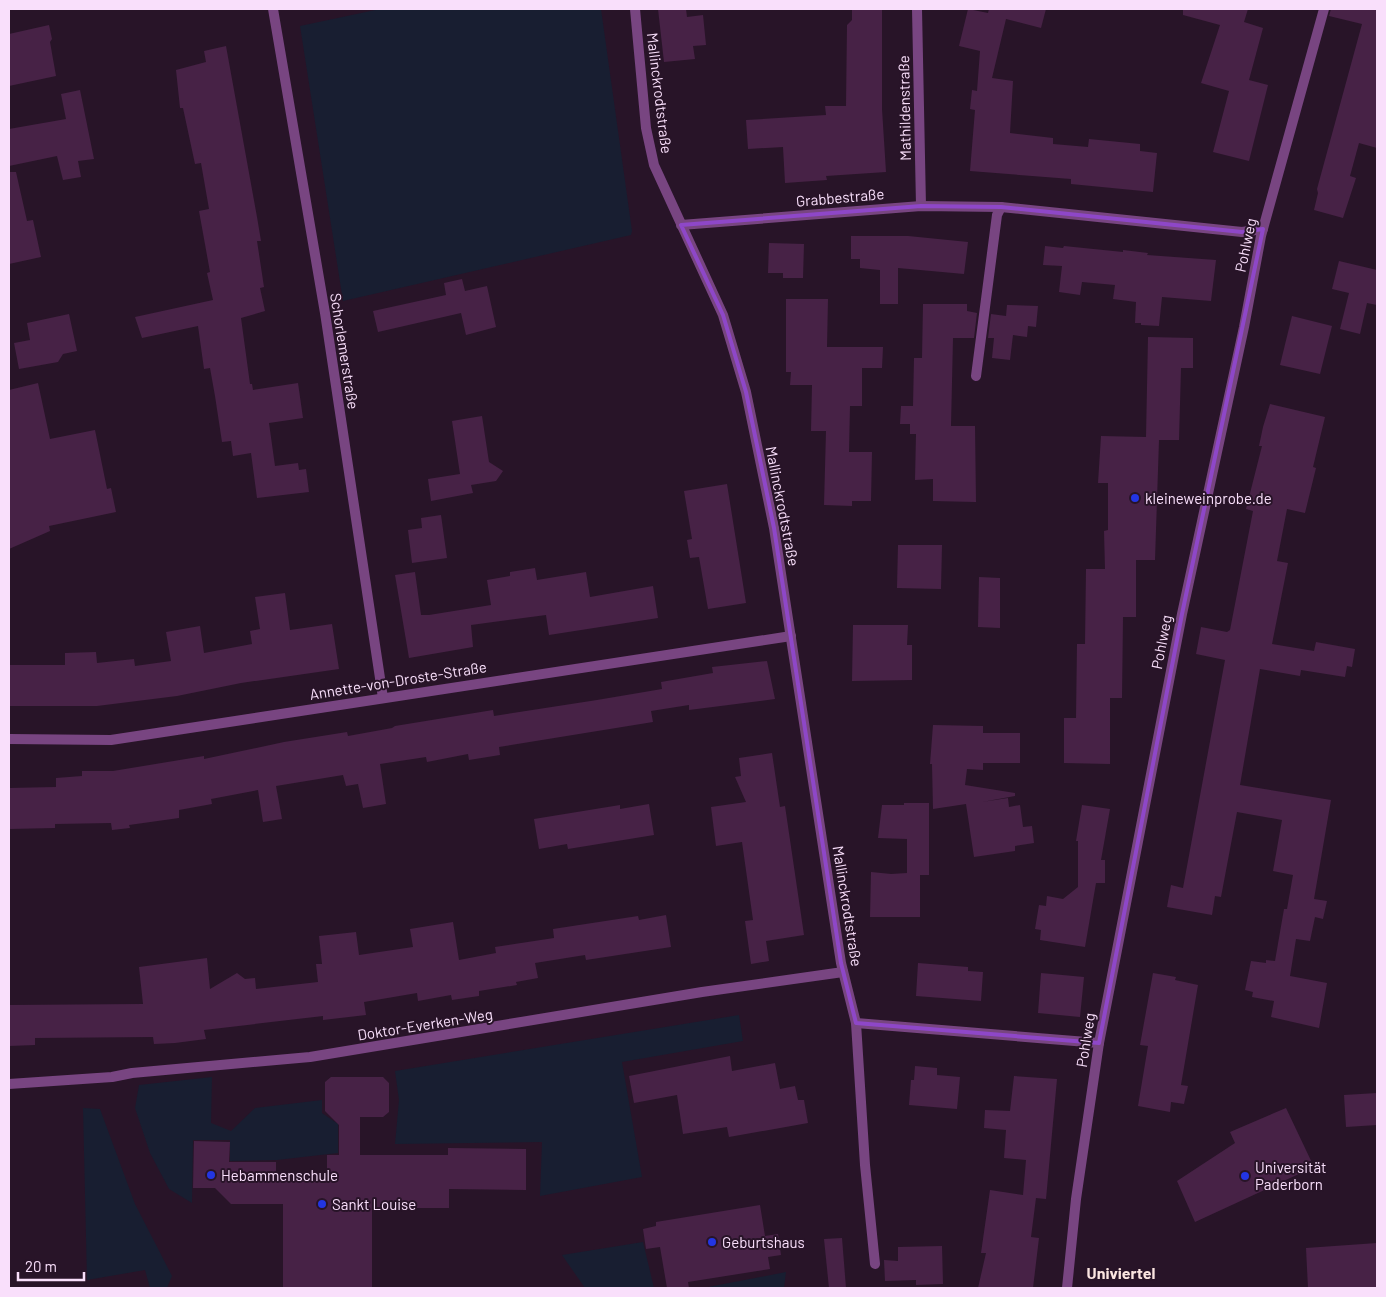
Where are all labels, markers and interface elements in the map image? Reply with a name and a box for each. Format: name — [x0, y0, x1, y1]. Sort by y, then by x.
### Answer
street label: Mallinckrodtstraße — [644, 31, 676, 155]
street label: Mathildenstraße — [894, 55, 914, 161]
street label: Grabbestraße — [795, 184, 885, 210]
street label: Pohlweg — [1230, 216, 1260, 274]
street label: Schorlemerstraße — [327, 292, 363, 410]
street label: Mallinckrodtstraße — [763, 445, 803, 567]
place label: kleineweinprobe.de — [1145, 489, 1272, 507]
marker: kleineweinprobe.de — [1129, 492, 1141, 504]
street label: Pohlweg — [1147, 613, 1175, 671]
street label: Annette-von-Droste-Straße — [308, 657, 488, 703]
street label: Mallinckrodtstraße — [830, 844, 866, 968]
street label: Doktor-Everken-Weg — [356, 1004, 494, 1044]
street label: Pohlweg — [1072, 1011, 1098, 1069]
place label: Universität Paderborn — [1255, 1158, 1327, 1193]
place label: Hebammenschule — [221, 1166, 338, 1184]
marker: Hebammenschule — [205, 1169, 217, 1181]
marker: Universität Paderborn — [1239, 1170, 1251, 1182]
place label: Sankt Louise — [332, 1195, 416, 1213]
marker: Sankt Louise — [316, 1198, 328, 1210]
place label: Geburtshaus — [722, 1233, 805, 1251]
marker: Geburtshaus — [706, 1236, 718, 1248]
scale bar — [18, 1250, 84, 1282]
text: 20 m — [25, 1257, 57, 1275]
district label: Univiertel — [1087, 1263, 1156, 1282]

